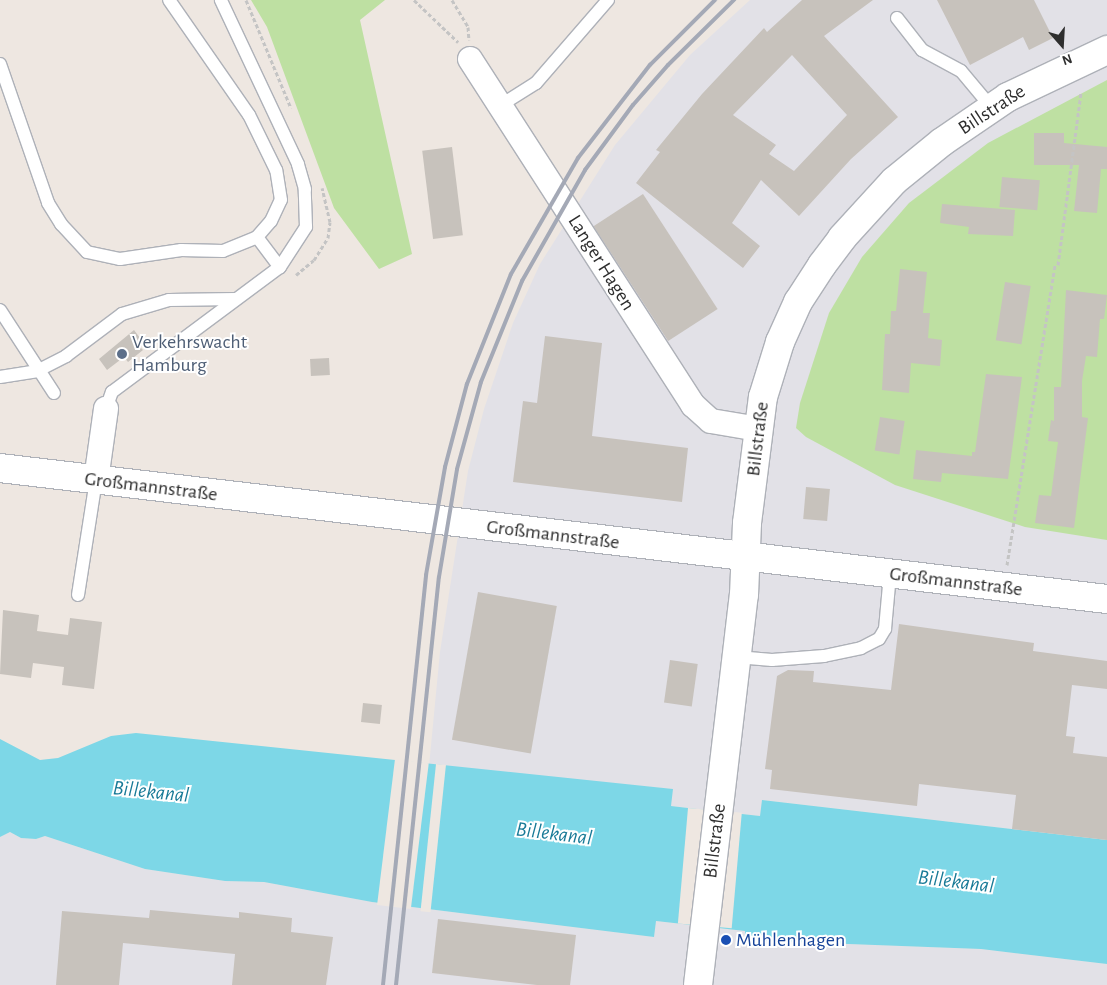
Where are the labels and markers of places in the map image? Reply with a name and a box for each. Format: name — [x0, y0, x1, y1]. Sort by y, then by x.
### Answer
place label: Verkehrswacht Hamburg — [132, 330, 247, 377]
marker: Verkehrswacht Hamburg — [116, 348, 128, 360]
place label: Mühlenhagen — [736, 928, 845, 952]
marker: Mühlenhagen — [720, 934, 732, 946]

